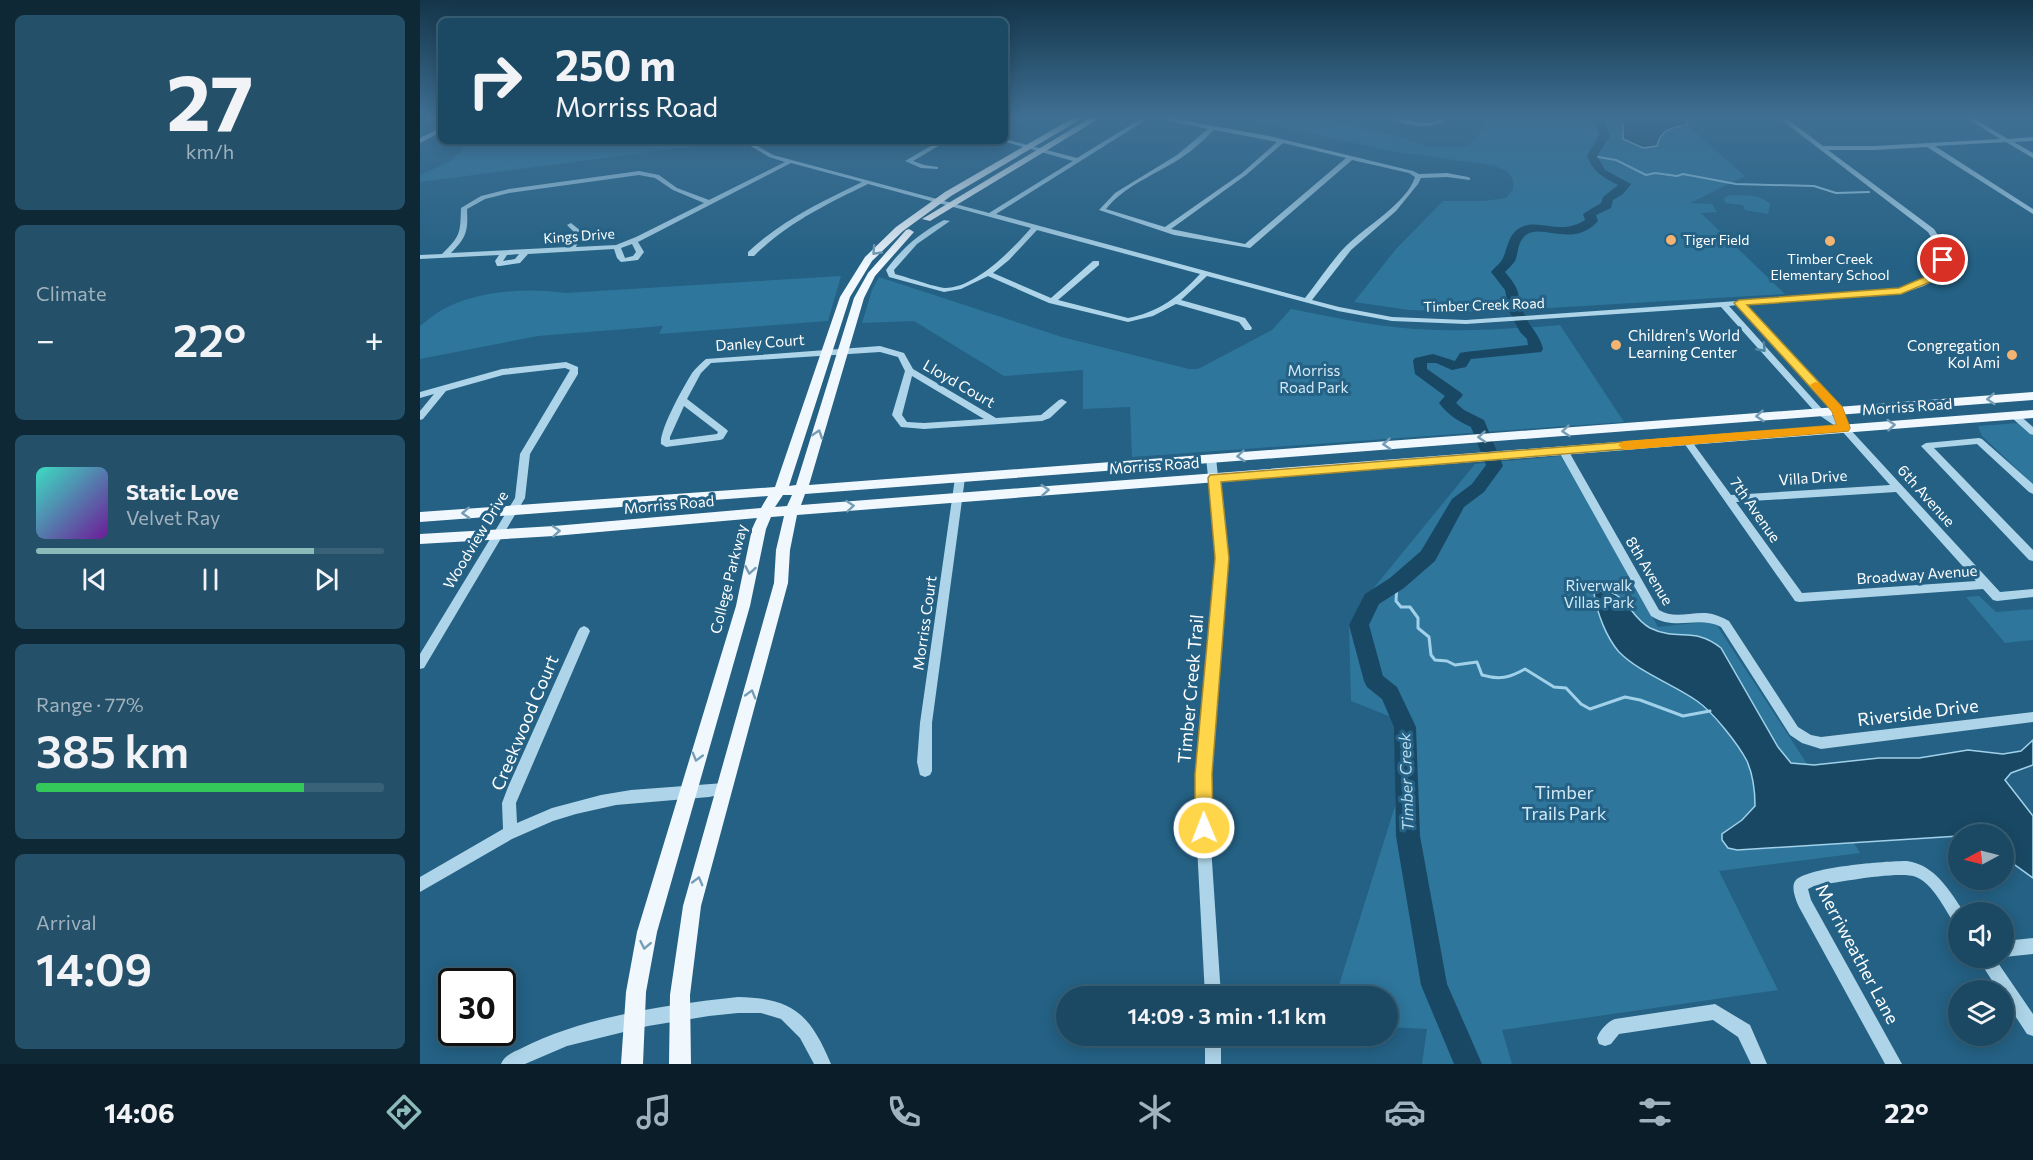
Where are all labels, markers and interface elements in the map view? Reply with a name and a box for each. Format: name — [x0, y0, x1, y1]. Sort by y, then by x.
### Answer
text: 250 m — [555, 38, 676, 90]
icon: right — [456, 42, 534, 120]
text: 27 — [167, 52, 253, 147]
text: Morriss Road — [555, 90, 718, 123]
text: km/h — [186, 139, 234, 163]
street label: Kings Drive — [543, 225, 615, 246]
place label: Tiger Field — [1683, 231, 1749, 248]
marker: Tiger Field — [1664, 233, 1678, 247]
marker: Timber Creek Elementary School — [1823, 234, 1837, 248]
pin — [1917, 234, 1968, 285]
icon: arrive — [1926, 243, 1959, 276]
one-way arrow — [872, 244, 883, 255]
place label: Timber Creek Elementary School — [1771, 250, 1889, 283]
text: Climate — [36, 281, 106, 305]
street label: Timber Creek Road — [1423, 294, 1545, 315]
text: 22° — [173, 311, 246, 366]
text: − — [36, 318, 55, 359]
text: + — [365, 318, 384, 359]
place label: Children's World Learning Center — [1628, 326, 1740, 361]
street label: Danley Court — [715, 330, 805, 354]
place label: Congregation Kol Ami — [1907, 336, 2000, 371]
marker: Children's World Learning Center — [1609, 338, 1623, 352]
one-way arrow — [1755, 341, 1766, 352]
marker: Congregation Kol Ami — [2005, 348, 2019, 362]
street label: Lloyd Court — [920, 355, 999, 411]
park label: Morriss Road Park — [1279, 361, 1349, 396]
one-way arrow — [1987, 392, 1996, 405]
street label: Morriss Road — [1861, 394, 1953, 418]
one-way arrow — [1756, 409, 1765, 422]
one-way arrow — [1886, 419, 1895, 432]
one-way arrow — [1561, 424, 1570, 437]
one-way arrow — [810, 429, 823, 440]
one-way arrow — [1478, 430, 1487, 443]
one-way arrow — [1383, 437, 1392, 450]
one-way arrow — [1237, 449, 1246, 462]
street label: Morriss Road — [1108, 453, 1200, 477]
street label: 6th Avenue — [1894, 461, 1959, 530]
street label: Villa Drive — [1778, 466, 1848, 488]
street label: 7th Avenue — [1727, 473, 1785, 546]
text: Static Love — [126, 478, 239, 505]
one-way arrow — [1040, 484, 1049, 497]
street label: Woodview Drive — [439, 487, 512, 592]
street label: Morriss Road — [623, 491, 715, 517]
one-way arrow — [846, 500, 855, 513]
text: Velvet Ray — [126, 505, 220, 529]
one-way arrow — [461, 507, 470, 520]
street label: College Parkway — [706, 522, 750, 635]
one-way arrow — [551, 525, 560, 538]
street label: 8th Avenue — [1622, 533, 1677, 608]
street label: Broadway Avenue — [1856, 561, 1978, 587]
icon: previous — [78, 563, 111, 596]
icon: pause — [194, 563, 227, 596]
icon: next — [310, 563, 343, 596]
one-way arrow — [744, 564, 757, 574]
street label: Morriss Court — [908, 574, 940, 671]
park label: Riverwalk Villas Park — [1564, 576, 1634, 611]
street label: Timber Creek Trail — [1173, 613, 1207, 764]
street label: Creekwood Court — [486, 652, 563, 794]
one-way arrow — [744, 689, 756, 699]
text: Range · 77% — [36, 692, 144, 716]
street label: Riverside Drive — [1856, 694, 1980, 730]
text: 385 km — [36, 722, 189, 777]
water label: Timber Creek — [1394, 732, 1417, 831]
one-way arrow — [692, 752, 704, 762]
park label: Timber Trails Park — [1522, 781, 1607, 824]
position arrow — [1172, 796, 1236, 860]
north arrow — [1948, 824, 2014, 890]
map controls — [1948, 824, 2014, 1046]
one-way arrow — [691, 876, 704, 886]
street label: Merriweather Lane — [1812, 879, 1904, 1028]
button: sound — [1948, 902, 2014, 968]
text: Arrival — [36, 910, 97, 934]
text: 14:09 — [36, 940, 152, 995]
one-way arrow — [639, 940, 652, 950]
speed limit sign: 30 — [438, 968, 516, 1046]
button: layers — [1948, 980, 2014, 1046]
text: 14:09 · 3 min · 1.1 km — [1128, 1002, 1326, 1029]
icon: directions — [383, 1091, 425, 1133]
icon: music — [633, 1091, 675, 1133]
icon: phone — [883, 1091, 925, 1133]
icon: climate — [1134, 1091, 1176, 1133]
icon: car — [1384, 1091, 1426, 1133]
icon: filters — [1634, 1091, 1676, 1133]
text: 14:06 — [104, 1096, 175, 1129]
text: 22° — [1884, 1096, 1929, 1129]

